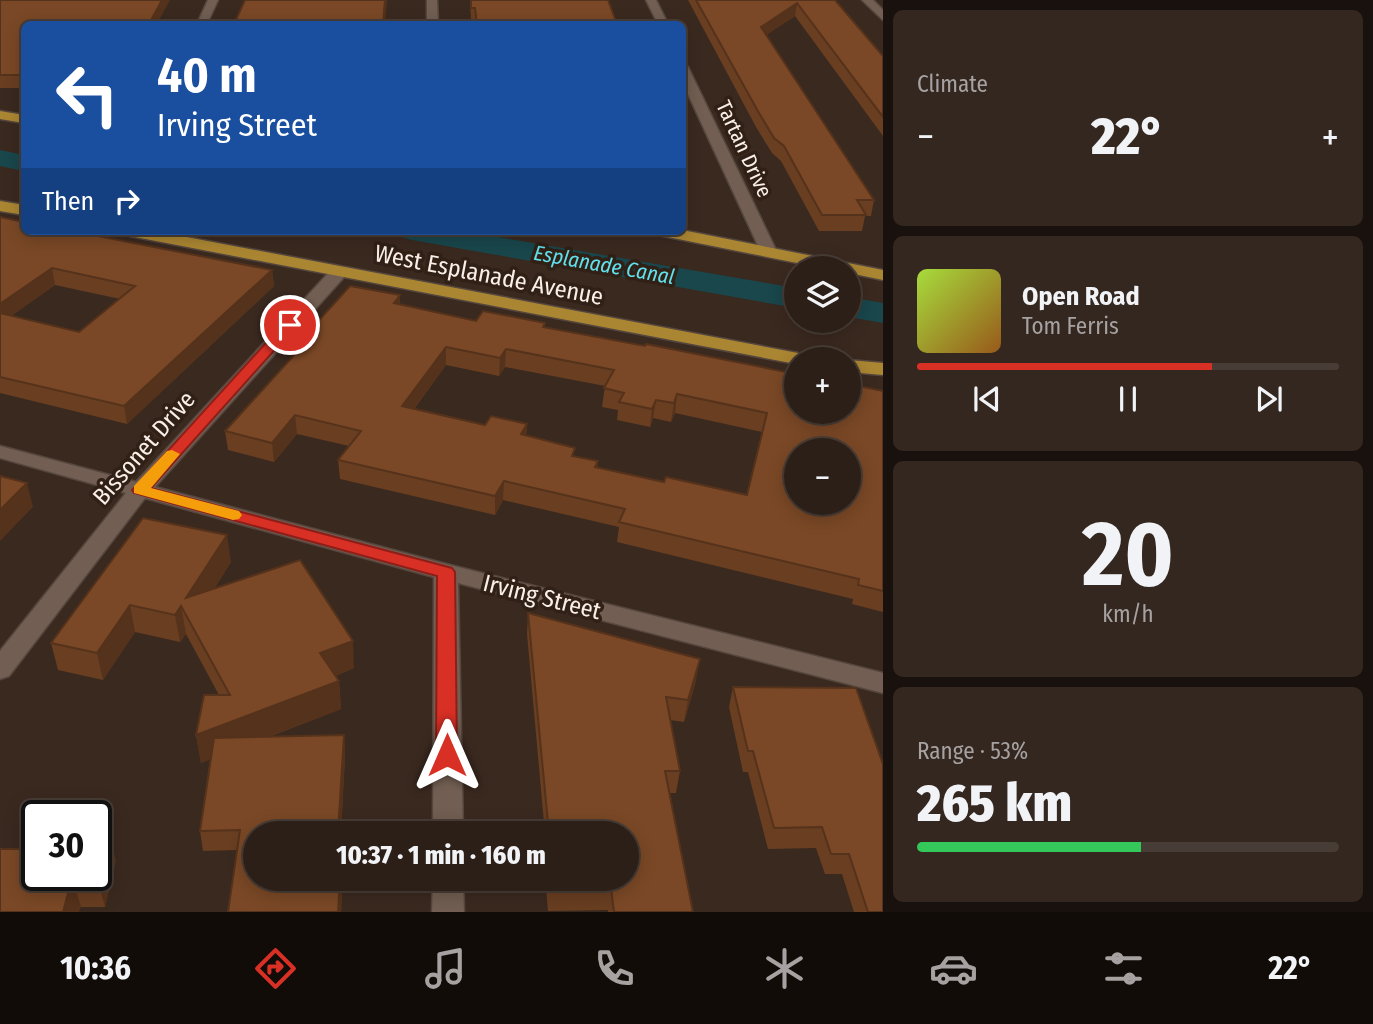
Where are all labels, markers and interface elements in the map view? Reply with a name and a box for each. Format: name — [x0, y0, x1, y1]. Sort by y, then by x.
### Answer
text: 40 m — [157, 46, 257, 105]
icon: left — [42, 49, 133, 140]
text: Climate — [917, 70, 988, 98]
street label: Tartan Drive — [710, 96, 778, 202]
text: 22° — [1091, 105, 1165, 168]
text: Irving Street — [157, 106, 317, 144]
text: − — [917, 114, 934, 160]
text: + — [1322, 114, 1339, 160]
icon: right — [108, 182, 146, 220]
text: Then — [42, 186, 94, 217]
street label: West Esplanade Avenue — [372, 239, 606, 311]
water label: Esplanade Canal — [532, 240, 676, 290]
map controls — [784, 256, 861, 515]
button: layers — [784, 256, 861, 333]
text: Open Road — [1022, 281, 1140, 312]
pin — [260, 295, 320, 355]
icon: arrive — [271, 306, 309, 344]
text: Tom Ferris — [1022, 312, 1119, 340]
button: + — [784, 347, 861, 424]
icon: previous — [968, 380, 1006, 418]
icon: pause — [1109, 380, 1147, 418]
icon: next — [1250, 380, 1288, 418]
street label: Bissonet Drive — [87, 386, 201, 510]
button: − — [784, 438, 861, 515]
text: 20 — [1082, 500, 1174, 609]
street label: Irving Street — [480, 569, 604, 625]
text: km/h — [1102, 600, 1154, 628]
position arrow — [410, 718, 484, 792]
text: Range · 53% — [917, 737, 1028, 765]
text: 265 km — [917, 772, 1072, 835]
speed limit sign: 30 — [21, 800, 112, 891]
text: 10:37 · 1 min · 160 m — [336, 840, 546, 871]
icon: directions — [251, 944, 300, 993]
icon: music — [421, 944, 470, 993]
icon: phone — [590, 944, 639, 993]
icon: climate — [760, 944, 809, 993]
icon: car — [929, 944, 978, 993]
icon: filters — [1099, 944, 1148, 993]
text: 10:36 — [60, 949, 131, 987]
text: 22° — [1268, 949, 1313, 987]

